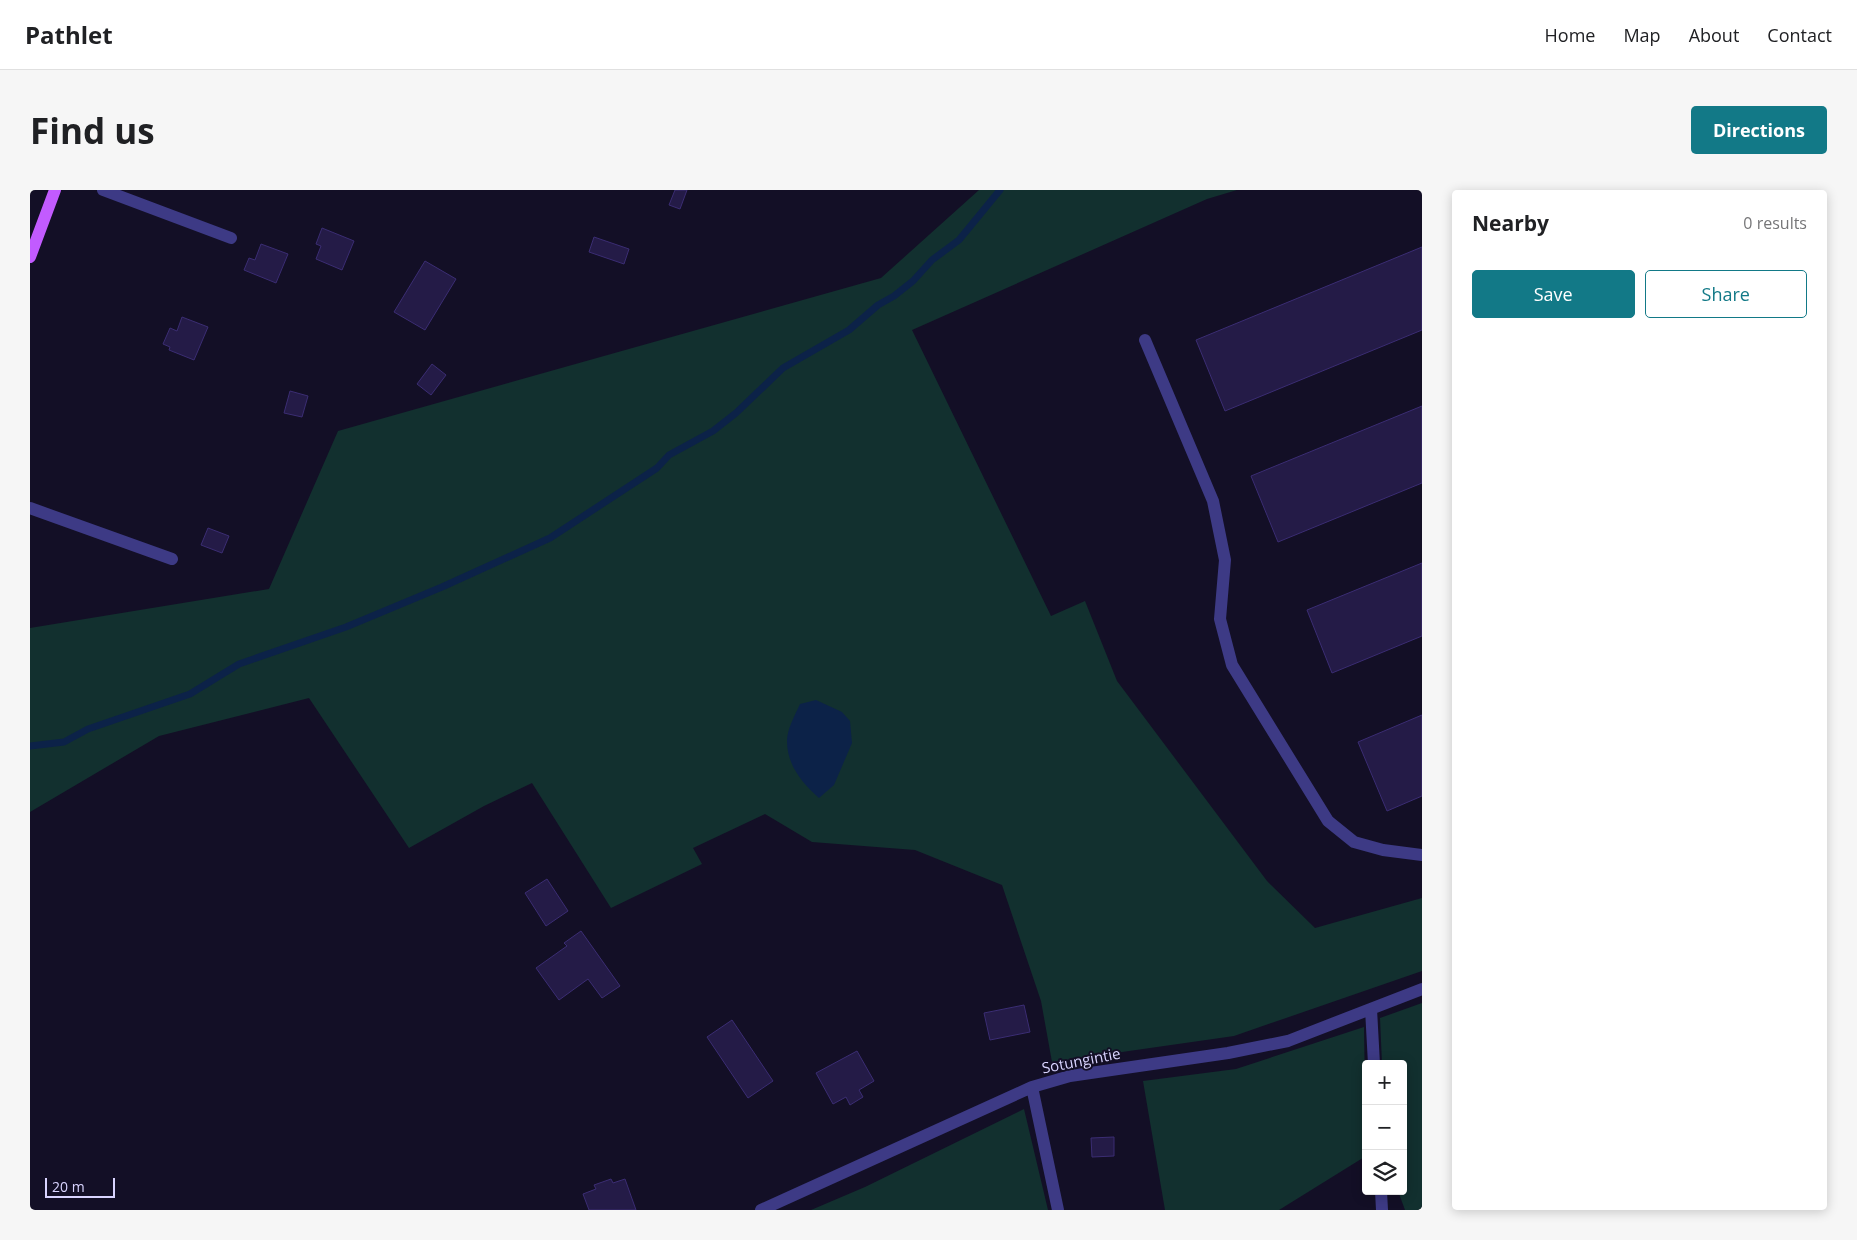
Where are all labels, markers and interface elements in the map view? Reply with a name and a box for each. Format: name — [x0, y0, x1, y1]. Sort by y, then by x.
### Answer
text: Pathlet — [25, 18, 113, 51]
text: Home — [1545, 23, 1595, 47]
text: Map — [1623, 23, 1661, 47]
text: About — [1689, 23, 1739, 47]
text: Contact — [1767, 23, 1832, 47]
button: Directions — [1691, 106, 1827, 154]
text: Find us — [30, 107, 155, 154]
text: Nearby — [1472, 209, 1549, 237]
text: 0 results — [1743, 212, 1807, 234]
button: Save — [1472, 270, 1635, 318]
button: Share — [1645, 270, 1807, 318]
street label: Sotungintie — [1040, 1043, 1122, 1077]
map controls — [1362, 1060, 1407, 1195]
button: + — [1362, 1060, 1407, 1105]
button: − — [1362, 1105, 1407, 1150]
button: layers — [1362, 1150, 1407, 1195]
scale bar — [45, 1175, 115, 1198]
text: 20 m — [52, 1177, 85, 1196]

